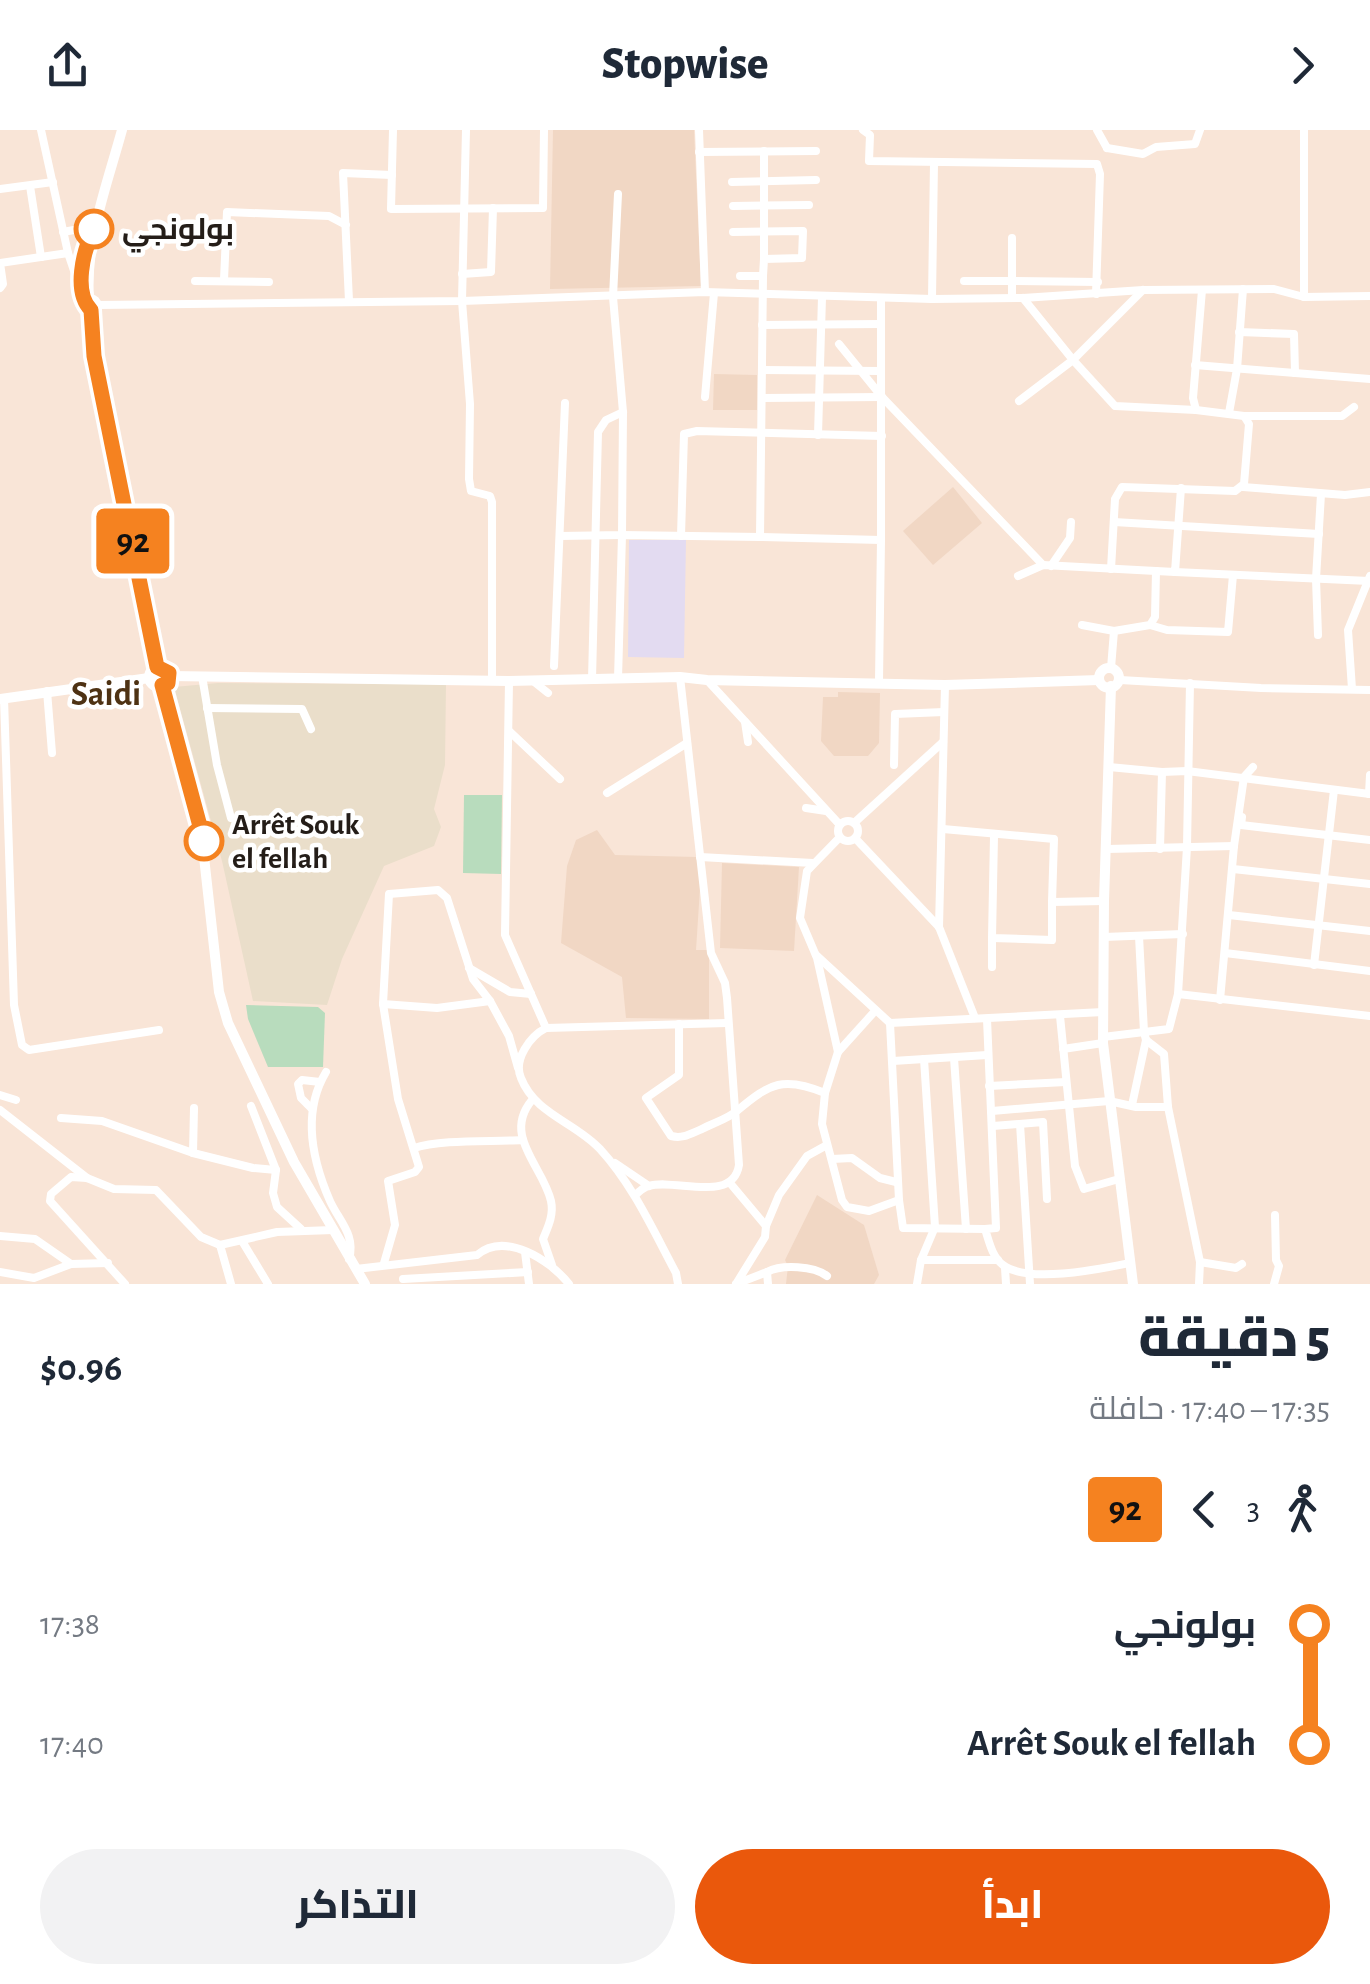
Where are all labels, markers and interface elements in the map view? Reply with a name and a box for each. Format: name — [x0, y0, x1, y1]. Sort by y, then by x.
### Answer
icon: share — [40, 38, 95, 93]
icon: forward — [1275, 38, 1330, 93]
text: Stopwise — [602, 42, 768, 87]
marker: بولونجي — [75, 210, 113, 248]
place label: بولونجي — [122, 215, 234, 253]
line badge: 92 — [88, 508, 178, 574]
text: 92 — [116, 524, 150, 559]
district label: Saidi — [71, 677, 141, 712]
place label: Arrêt Souk el fellah — [232, 810, 359, 874]
marker: Arrêt Souk el fellah — [185, 822, 223, 860]
text: 5 دقيقة — [1138, 1312, 1330, 1367]
text: $0.96 — [40, 1350, 122, 1388]
text: 17:35 – 17:40 · حافلة — [1089, 1393, 1330, 1425]
icon: back — [1177, 1482, 1232, 1537]
icon: walk — [1275, 1482, 1330, 1537]
text: 92 — [1108, 1492, 1142, 1527]
text: 3 — [1247, 1493, 1260, 1525]
text: 17:38 — [40, 1608, 100, 1640]
text: بولونجي — [1114, 1608, 1256, 1646]
text: Arrêt Souk el fellah — [967, 1725, 1256, 1763]
text: 17:40 — [40, 1728, 104, 1760]
button: التذاكر — [40, 1849, 675, 1964]
button: ابدأ — [695, 1849, 1330, 1964]

